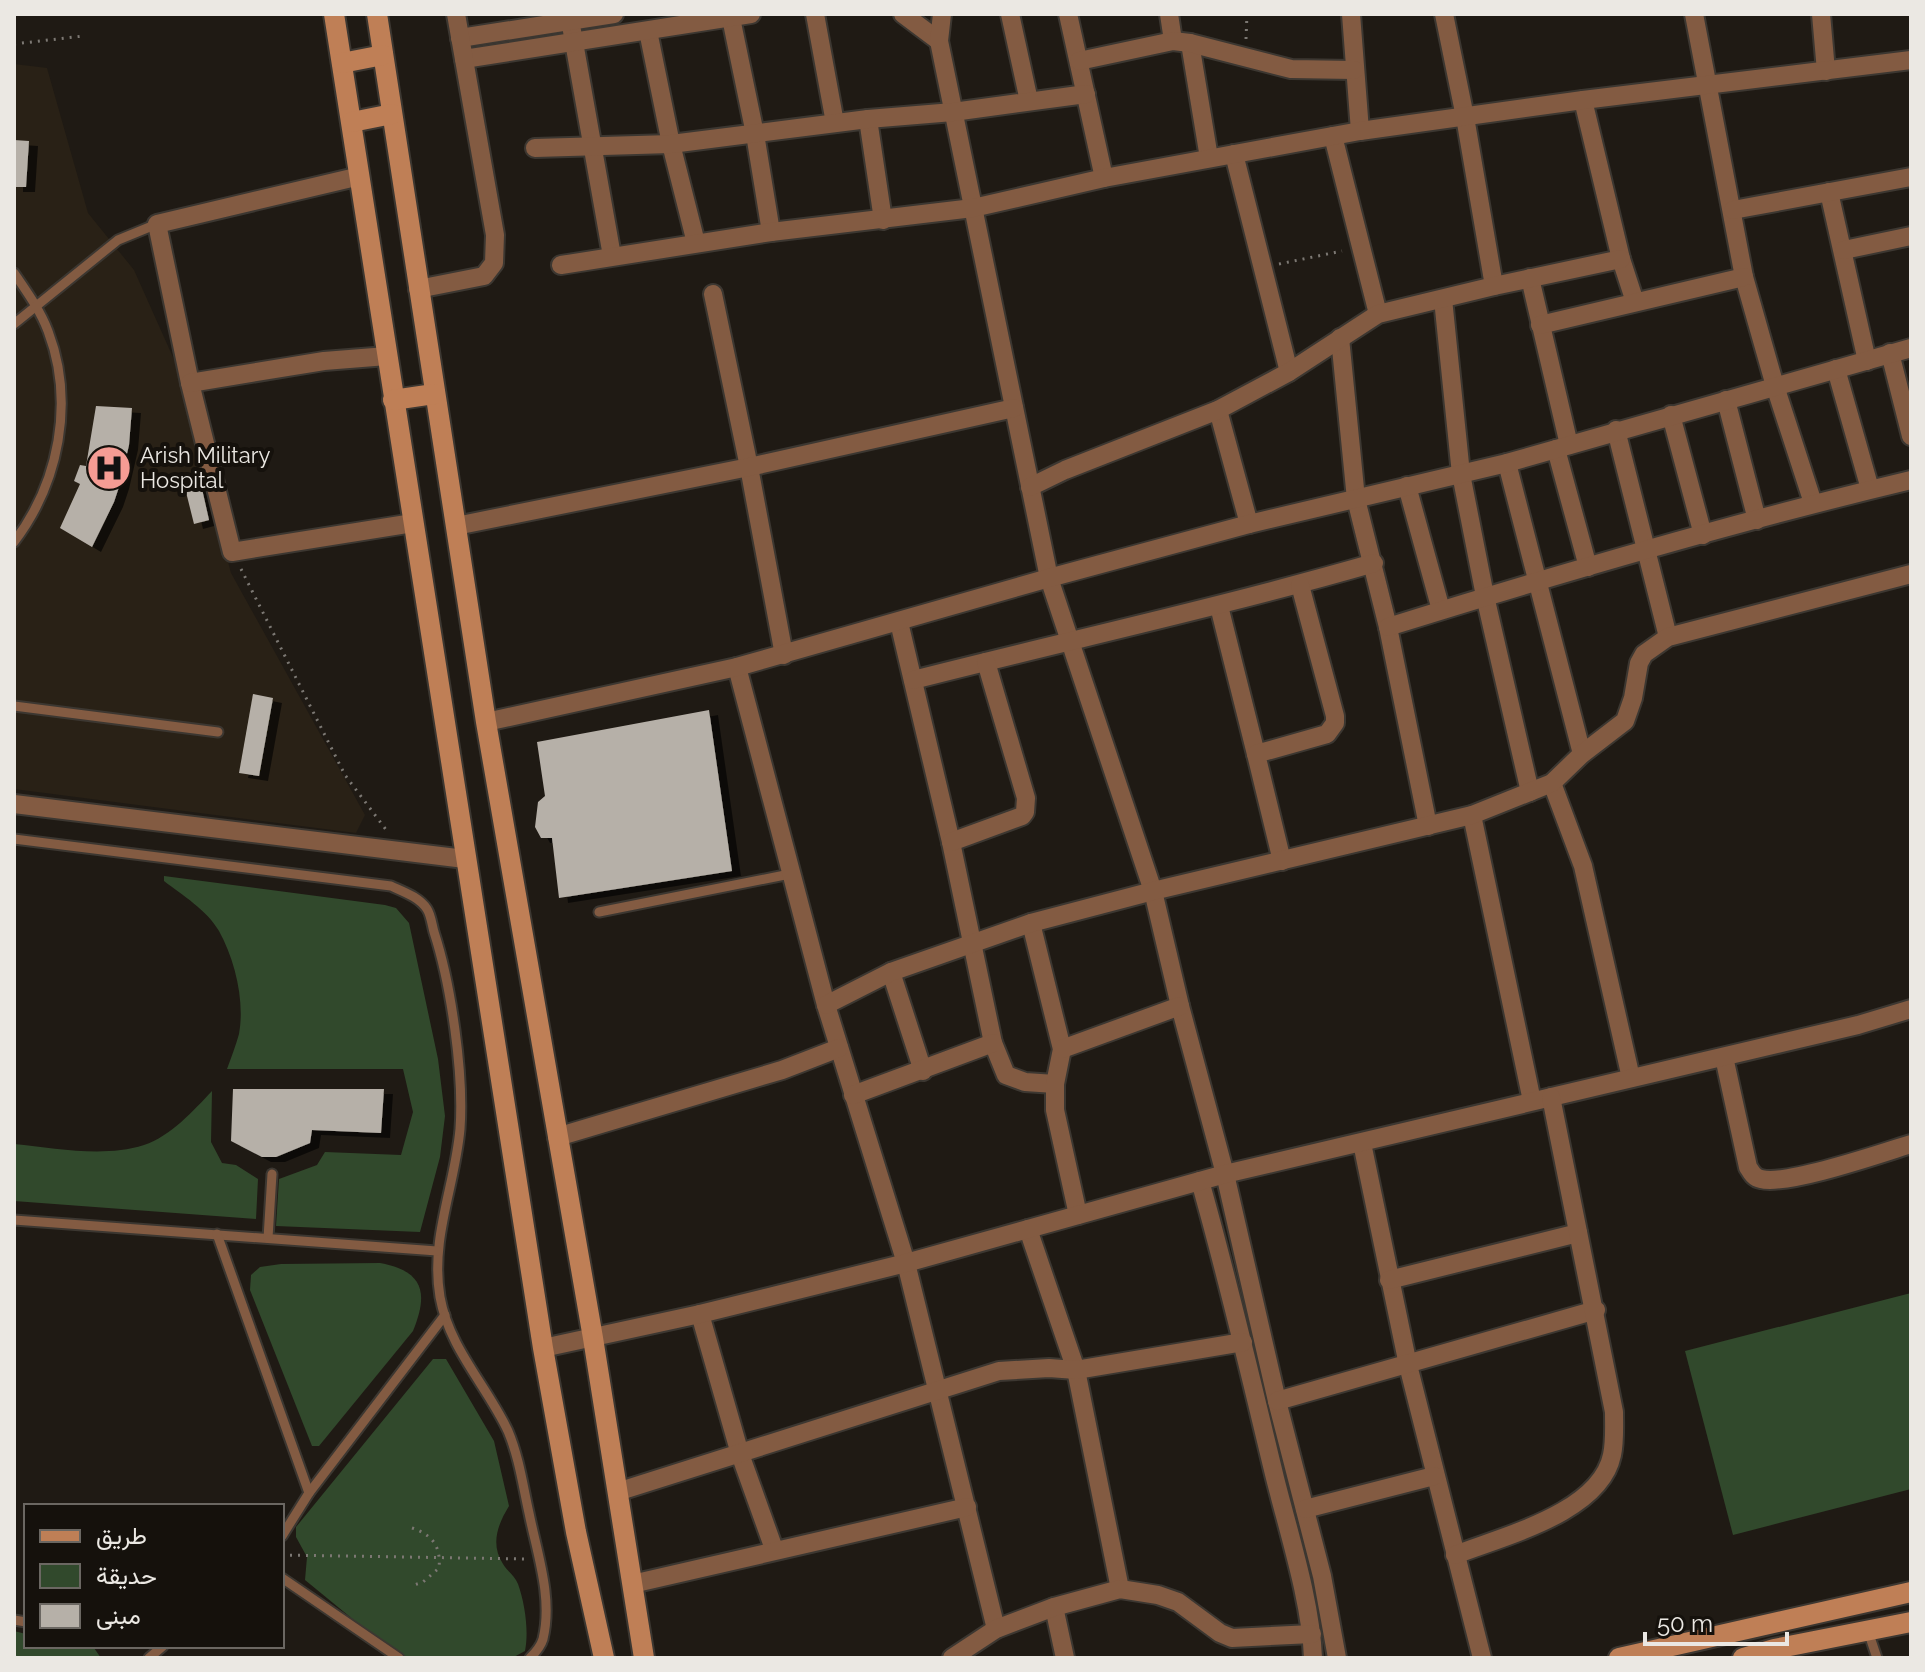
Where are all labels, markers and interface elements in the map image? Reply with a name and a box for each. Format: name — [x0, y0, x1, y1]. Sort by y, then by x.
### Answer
place label: Arish Military Hospital — [140, 442, 270, 493]
hospital icon: Arish Military Hospital — [85, 444, 133, 492]
legend — [24, 1504, 284, 1648]
text: طريق — [96, 1521, 147, 1551]
text: حديقة — [96, 1561, 157, 1590]
scale bar — [1645, 1596, 1787, 1646]
text: مبنى — [96, 1601, 141, 1630]
text: 50 m — [1657, 1609, 1713, 1638]

